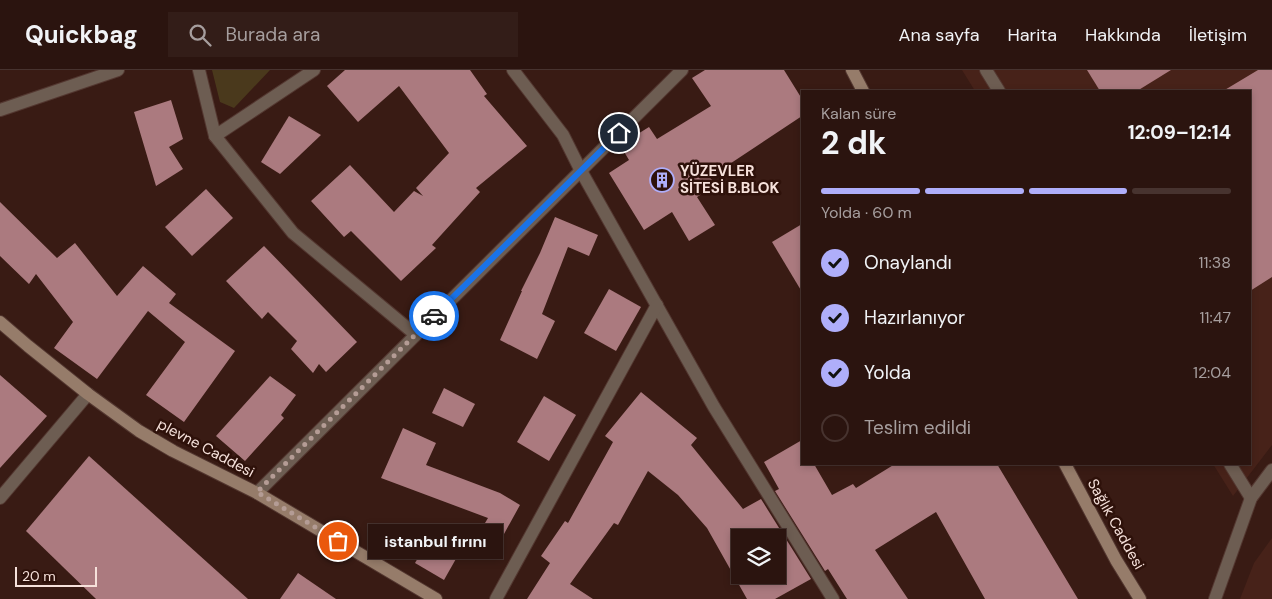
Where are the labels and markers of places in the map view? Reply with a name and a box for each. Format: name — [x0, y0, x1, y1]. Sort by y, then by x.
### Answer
pin — [598, 112, 640, 154]
place label: YÜZEVLER SİTESİ B.BLOK — [680, 161, 780, 198]
building icon: YÜZEVLER SİTESİ B.BLOK — [649, 167, 675, 193]
pin — [317, 520, 359, 562]
callout: istanbul fırını — [368, 524, 503, 558]

